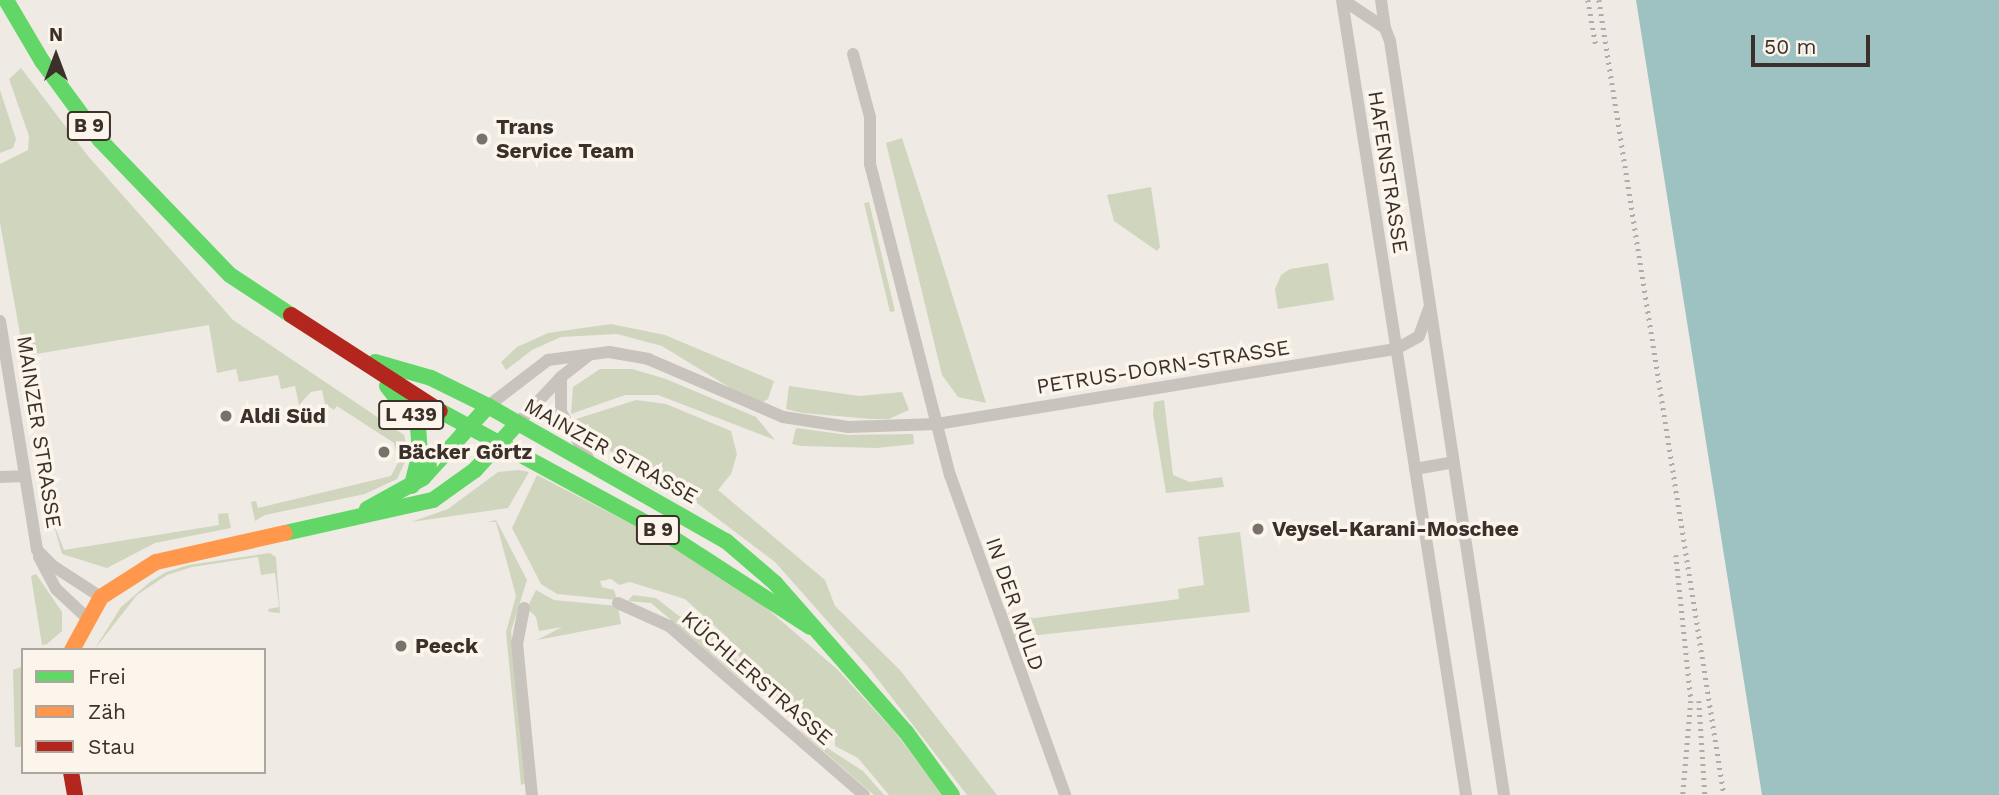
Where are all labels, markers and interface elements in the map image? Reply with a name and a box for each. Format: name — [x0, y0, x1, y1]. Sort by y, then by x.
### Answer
north arrow — [21, 21, 91, 91]
scale bar — [1754, 21, 1873, 65]
text: N — [49, 23, 63, 46]
text: 50 m — [1764, 34, 1816, 59]
street label: HAFENSTRASSE — [1363, 89, 1413, 255]
road number: B 9 — [66, 110, 112, 142]
place label: Trans Service Team — [496, 114, 635, 164]
marker: Trans Service Team — [474, 131, 490, 147]
street label: MAINZER STRASSE — [11, 334, 67, 530]
street label: PETRUS-DORN-STRASSE — [1035, 335, 1291, 399]
street label: MAINZER STRASSE — [520, 393, 702, 509]
road number: L 439 — [378, 400, 444, 430]
place label: Aldi Süd — [240, 403, 326, 429]
marker: Aldi Süd — [218, 408, 234, 424]
place label: Bäcker Görtz — [398, 439, 533, 465]
marker: Bäcker Görtz — [376, 444, 392, 460]
road number: B 9 — [635, 514, 681, 545]
place label: Veysel-Karani-Moschee — [1272, 516, 1519, 542]
marker: Veysel-Karani-Moschee — [1250, 521, 1266, 537]
street label: IN DER MULD — [980, 534, 1050, 674]
street label: KÜCHLERSTRASSE — [676, 606, 838, 750]
place label: Peeck — [415, 633, 478, 659]
marker: Peeck — [393, 638, 409, 654]
legend — [21, 648, 266, 774]
text: Frei — [88, 664, 126, 689]
text: Zäh — [88, 699, 126, 724]
text: Stau — [88, 734, 135, 759]

